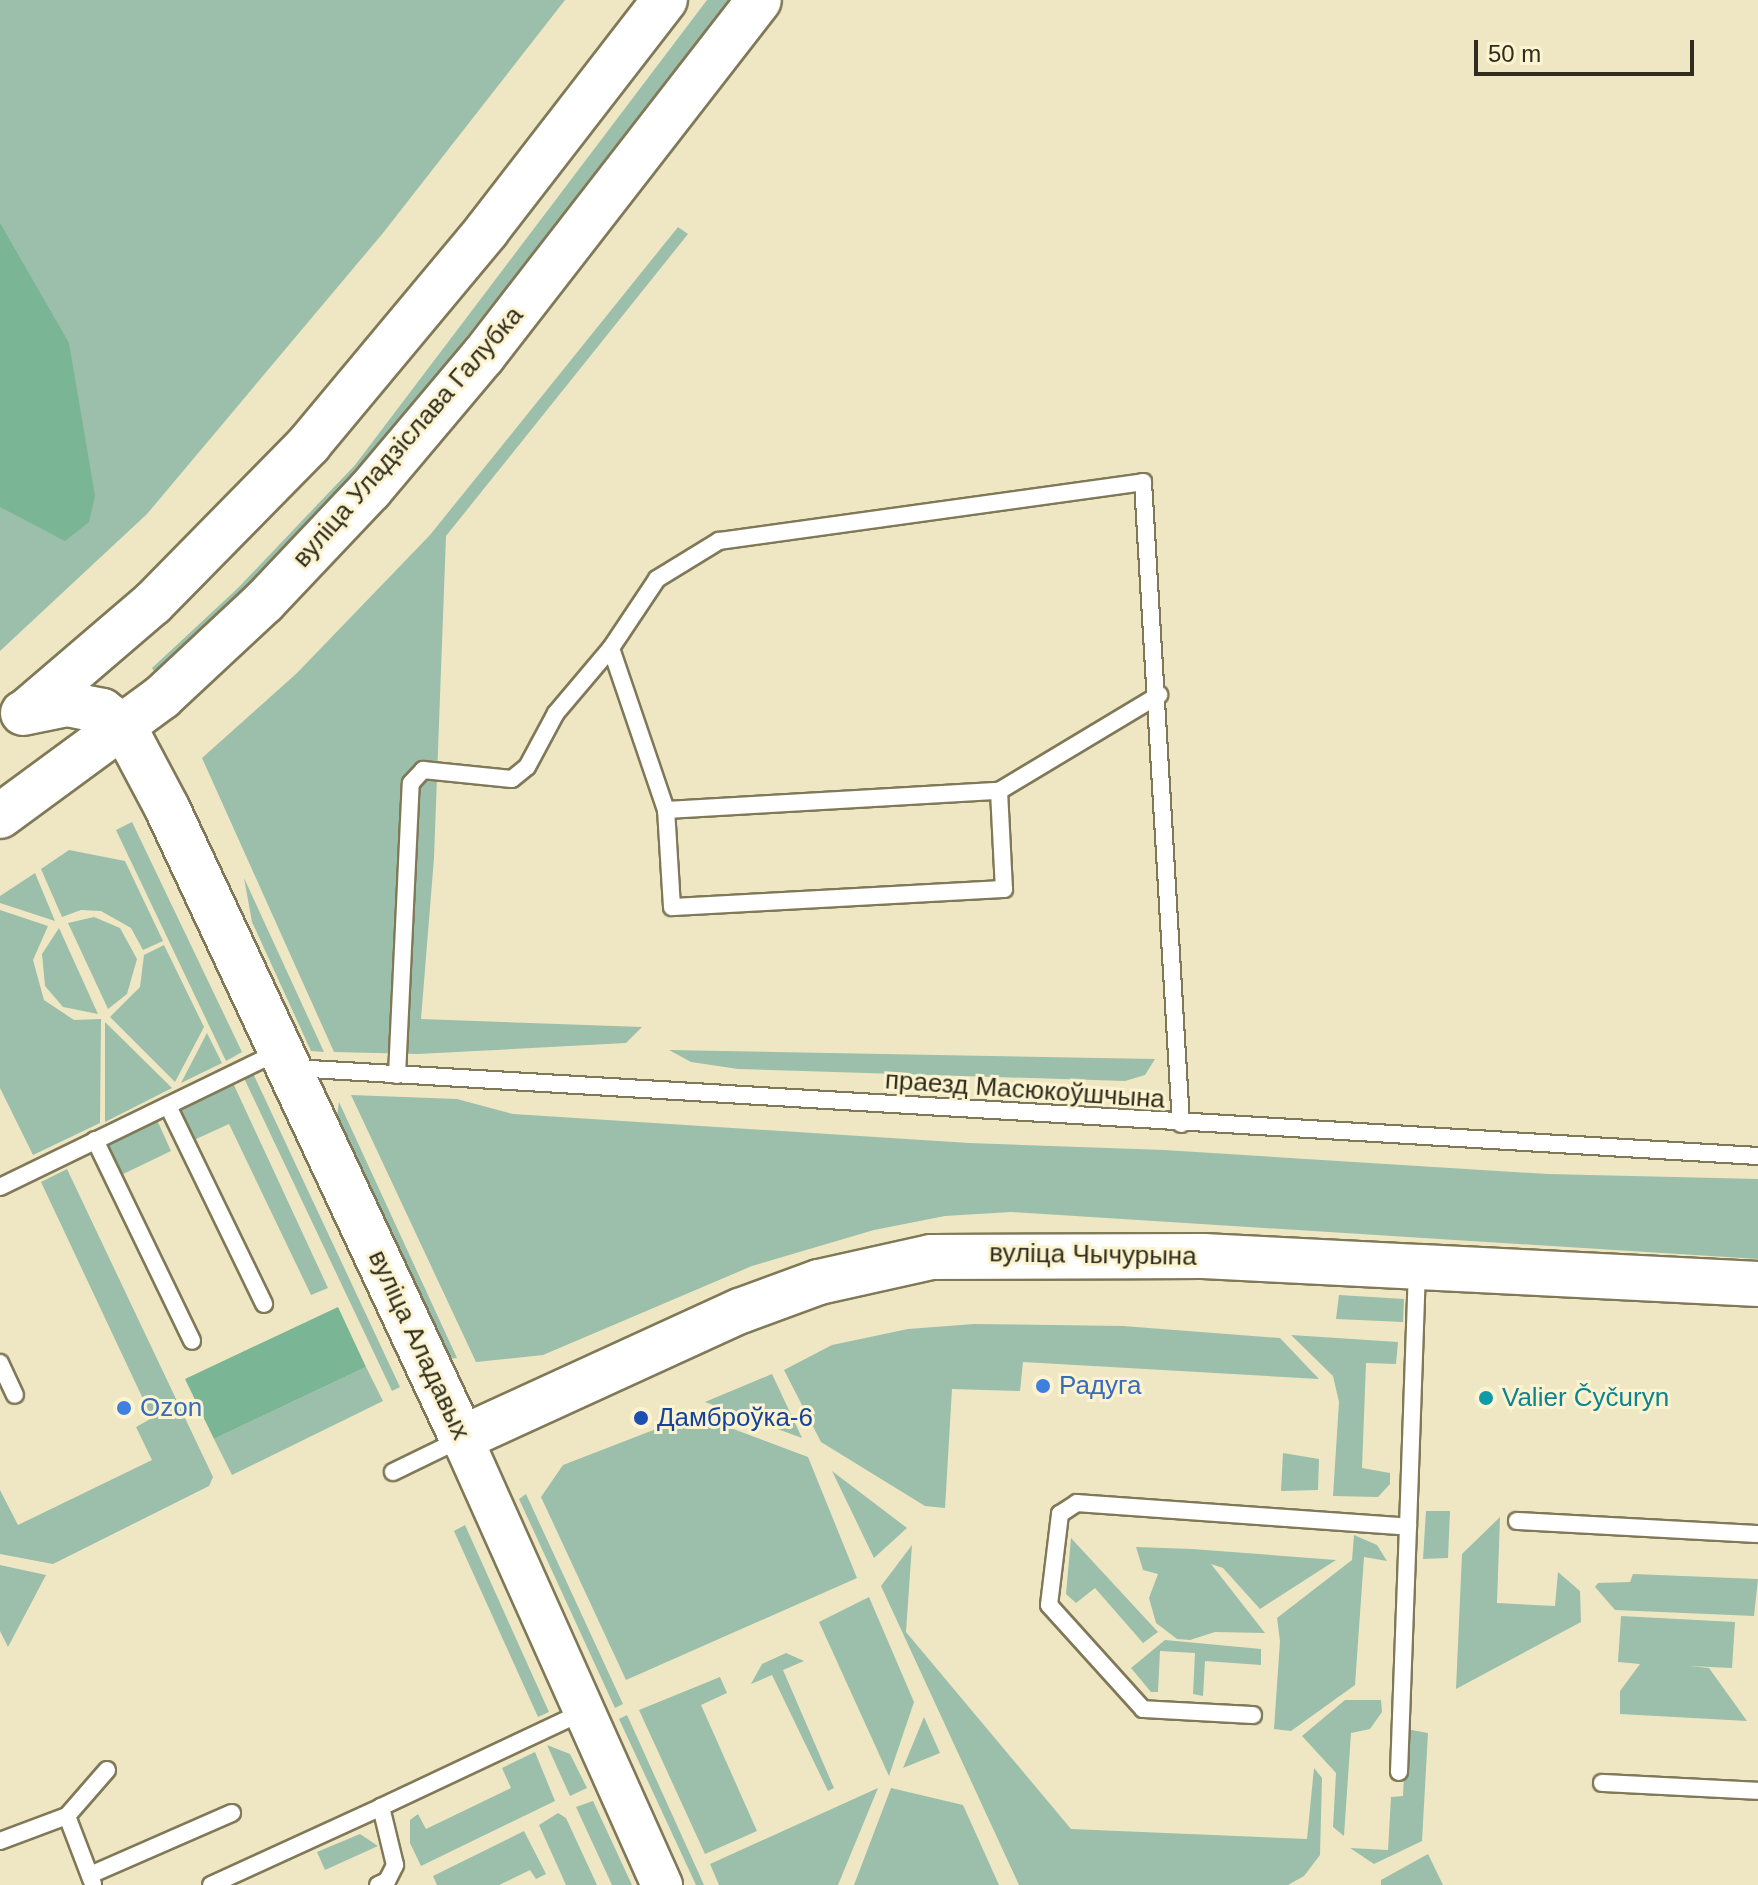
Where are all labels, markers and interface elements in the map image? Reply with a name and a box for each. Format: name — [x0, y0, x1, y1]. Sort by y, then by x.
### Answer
scale bar — [1478, 24, 1698, 74]
text: 50 m — [1488, 40, 1541, 67]
street label: вуліца Уладзіслава Галубка — [286, 300, 530, 574]
street label: праезд Масюкоўшчына — [884, 1065, 1166, 1115]
street label: вуліца Чычурына — [989, 1238, 1197, 1272]
street label: вуліца Аладавых — [361, 1245, 477, 1445]
place label: Радуга — [1059, 1370, 1141, 1402]
marker: Радуга — [1034, 1377, 1052, 1395]
place label: Valier Čyčuryn — [1502, 1382, 1669, 1414]
marker: Valier Čyčuryn — [1477, 1389, 1495, 1407]
place label: Ozon — [140, 1392, 202, 1424]
marker: Ozon — [115, 1399, 133, 1417]
place label: Дамброўка-6 — [657, 1402, 813, 1434]
marker: Дамброўка-6 — [632, 1409, 650, 1427]

